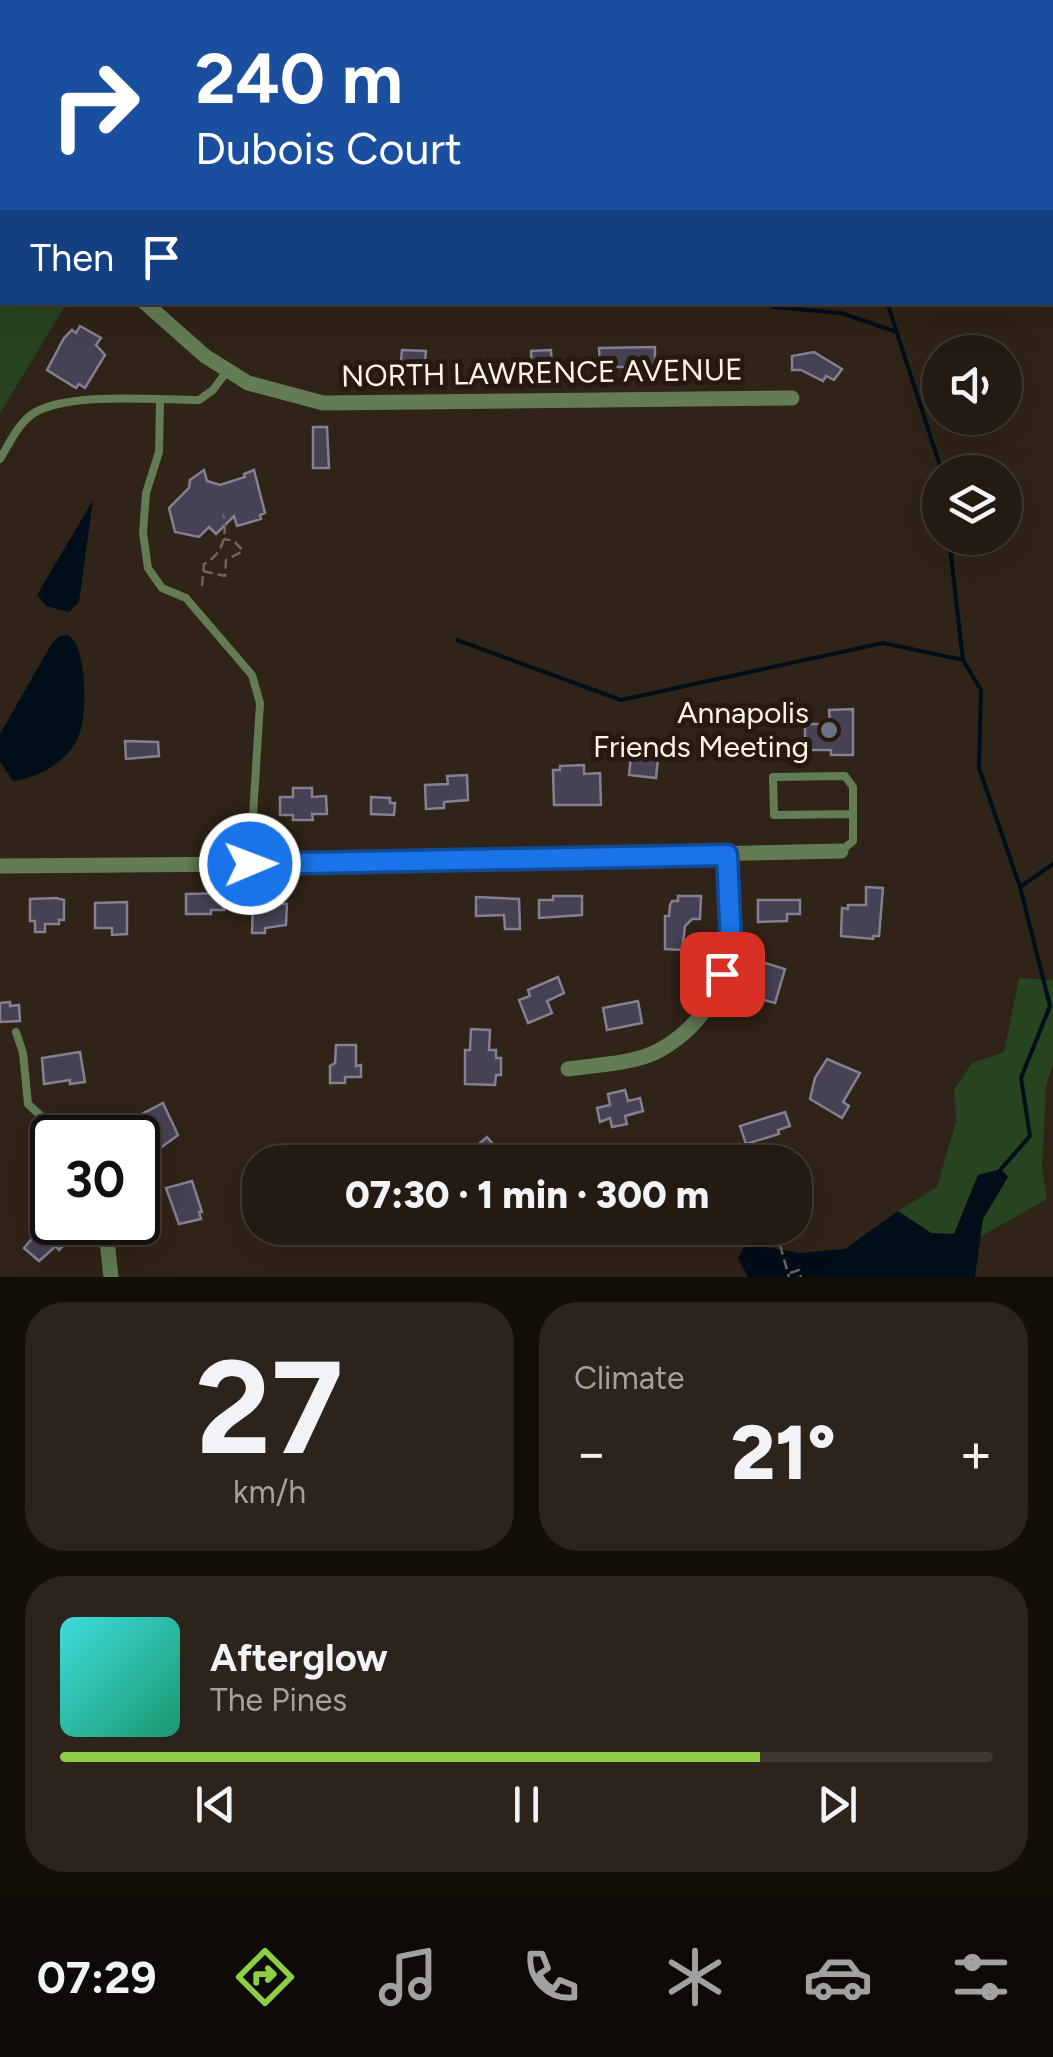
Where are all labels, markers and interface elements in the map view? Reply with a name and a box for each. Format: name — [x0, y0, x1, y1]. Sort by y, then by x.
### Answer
text: 240 m — [195, 36, 403, 121]
icon: right — [30, 40, 160, 170]
text: Dubois Court — [195, 121, 462, 175]
icon: arrive — [134, 230, 189, 285]
text: Then — [30, 235, 114, 281]
map controls — [922, 335, 1022, 555]
button: sound — [922, 335, 1022, 435]
street label: NORTH LAWRENCE AVENUE — [341, 350, 743, 395]
button: layers — [922, 455, 1022, 555]
place label: Annapolis Friends Meeting — [593, 694, 809, 765]
marker: Annapolis Friends Meeting — [818, 719, 840, 741]
position arrow — [198, 812, 302, 916]
pin — [680, 932, 765, 1017]
icon: arrive — [695, 947, 750, 1002]
speed limit sign: 30 — [30, 1115, 160, 1245]
text: 07:30 · 1 min · 300 m — [345, 1172, 709, 1218]
text: 27 — [196, 1330, 343, 1486]
text: Climate — [574, 1359, 685, 1397]
text: 21° — [731, 1408, 836, 1498]
text: − — [574, 1420, 608, 1486]
text: + — [959, 1420, 993, 1486]
text: km/h — [233, 1473, 306, 1511]
text: Afterglow — [210, 1635, 388, 1681]
text: The Pines — [210, 1681, 347, 1719]
icon: previous — [188, 1777, 243, 1832]
icon: pause — [499, 1777, 554, 1832]
icon: next — [810, 1777, 865, 1832]
icon: directions — [230, 1942, 300, 2012]
icon: music — [373, 1942, 443, 2012]
icon: phone — [516, 1942, 586, 2012]
icon: climate — [660, 1942, 730, 2012]
icon: car — [803, 1942, 873, 2012]
icon: filters — [946, 1942, 1016, 2012]
text: 07:29 — [37, 1950, 157, 2004]

